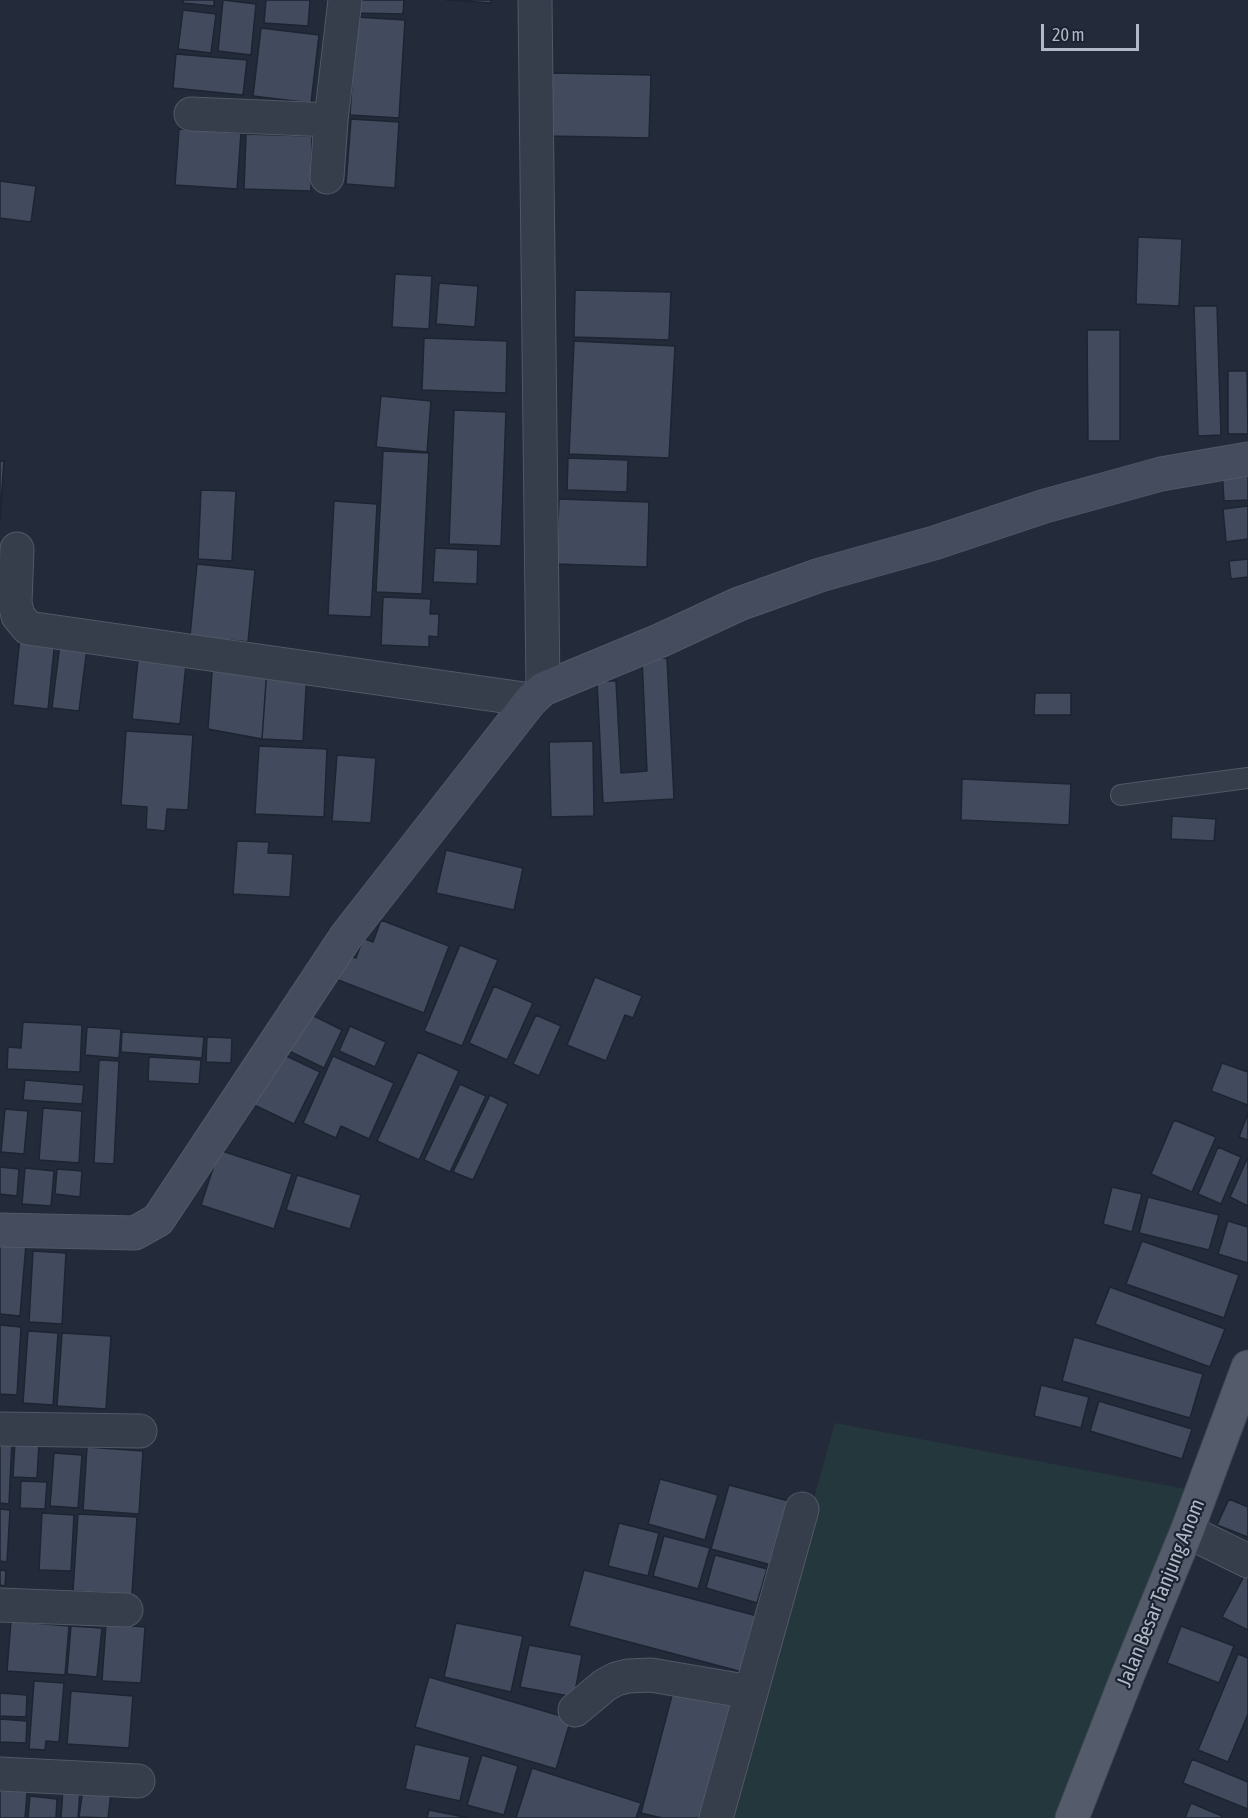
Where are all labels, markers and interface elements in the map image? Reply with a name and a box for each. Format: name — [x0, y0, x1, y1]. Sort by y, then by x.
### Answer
scale bar — [1044, 12, 1142, 50]
text: 20 m — [1052, 24, 1084, 45]
street label: Jalan Besar Tanjung Anom — [1112, 1495, 1210, 1691]

